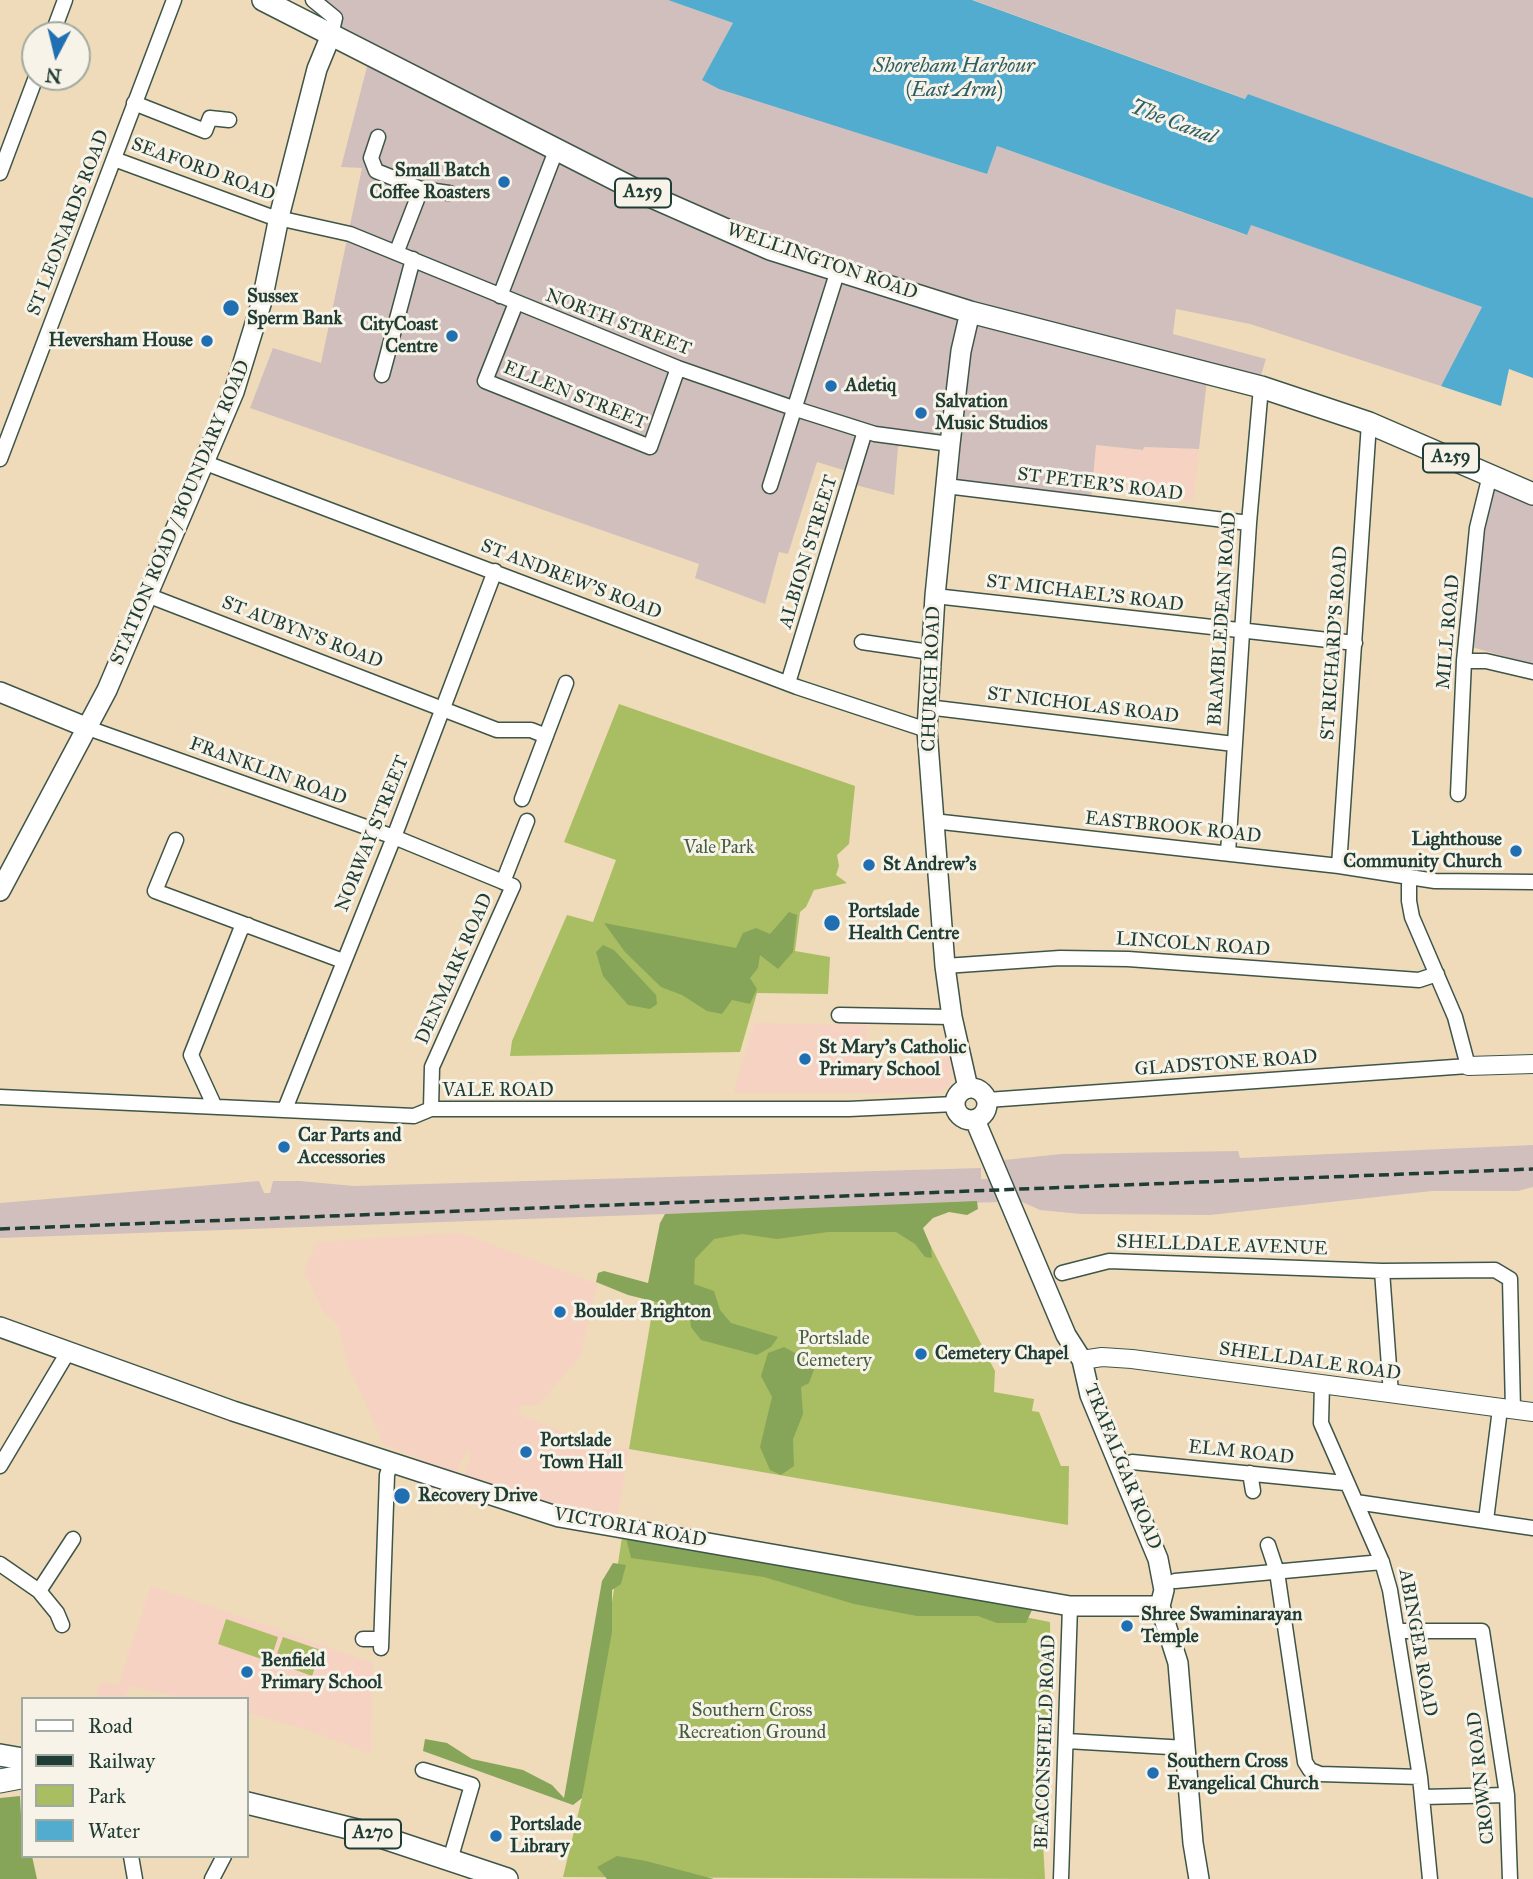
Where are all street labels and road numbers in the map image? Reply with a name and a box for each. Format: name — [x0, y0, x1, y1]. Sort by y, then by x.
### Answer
street label: ST LEONARDS ROAD — [23, 127, 115, 319]
street label: SEAFORD ROAD — [128, 133, 278, 207]
road number: A259 — [615, 178, 671, 208]
street label: WELLINGTON ROAD — [724, 219, 920, 305]
street label: NORTH STREET — [542, 285, 694, 361]
street label: STATION ROAD / BOUNDARY ROAD — [106, 357, 256, 669]
street label: ELLEN STREET — [500, 357, 650, 435]
road number: A259 — [1423, 444, 1479, 472]
street label: ST PETER'S ROAD — [1016, 464, 1184, 506]
street label: ALBION STREET — [775, 473, 843, 631]
street label: BRAMBLEDEAN ROAD — [1204, 511, 1242, 727]
street label: ST ANDREW'S ROAD — [477, 535, 665, 625]
street label: ST RICHARD'S ROAD — [1317, 545, 1353, 741]
street label: ST MICHAEL'S ROAD — [985, 571, 1185, 617]
street label: MILL ROAD — [1433, 574, 1465, 690]
street label: ST AUBYN'S ROAD — [218, 592, 386, 674]
street label: CHURCH ROAD — [918, 606, 946, 752]
street label: ST NICHOLAS ROAD — [986, 683, 1180, 729]
street label: FRANKLIN ROAD — [186, 733, 350, 811]
street label: NORWAY STREET — [331, 753, 415, 915]
street label: EASTBROOK ROAD — [1084, 807, 1262, 849]
street label: DENMARK ROAD — [412, 890, 498, 1048]
street label: LINCOLN ROAD — [1115, 928, 1271, 962]
street label: GLADSTONE ROAD — [1134, 1046, 1318, 1082]
street label: VALE ROAD — [442, 1080, 554, 1102]
street label: SHELLDALE AVENUE — [1116, 1231, 1328, 1261]
street label: SHELLDALE ROAD — [1218, 1338, 1402, 1386]
street label: TRAFALGAR ROAD — [1078, 1381, 1166, 1553]
street label: ELM ROAD — [1187, 1436, 1295, 1470]
street label: VICTORIA ROAD — [552, 1503, 708, 1553]
street label: ABINGER ROAD — [1393, 1568, 1441, 1718]
street label: BEACONSFIELD ROAD — [1031, 1634, 1061, 1850]
street label: CROWN ROAD — [1464, 1711, 1500, 1845]
road number: A270 — [345, 1820, 401, 1848]

